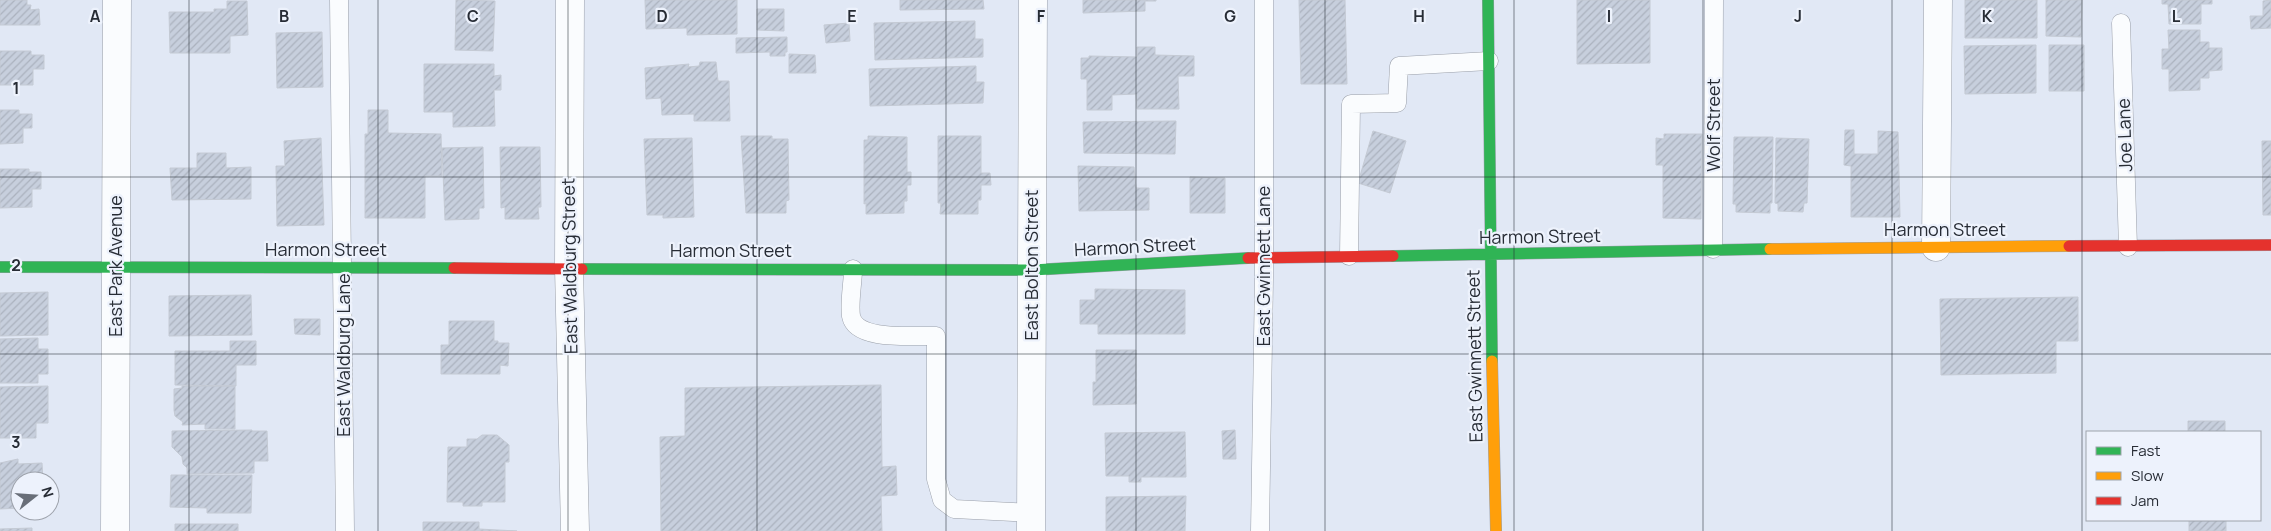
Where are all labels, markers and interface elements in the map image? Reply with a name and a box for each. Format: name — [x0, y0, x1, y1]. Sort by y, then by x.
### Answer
text: A — [90, 5, 101, 27]
text: B — [279, 5, 289, 27]
text: C — [467, 5, 479, 27]
text: D — [656, 5, 668, 27]
text: E — [847, 5, 857, 27]
text: F — [1037, 5, 1046, 27]
text: G — [1224, 5, 1236, 27]
text: H — [1413, 5, 1425, 27]
text: I — [1607, 5, 1611, 27]
text: J — [1794, 5, 1802, 27]
text: K — [1982, 5, 1993, 27]
text: L — [2172, 5, 2181, 27]
text: 1 — [12, 77, 20, 99]
street label: Wolf Street — [1701, 78, 1725, 172]
street label: Joe Lane — [2111, 98, 2137, 172]
street label: East Waldburg Street — [555, 178, 583, 354]
street label: East Gwinnett Lane — [1251, 186, 1275, 346]
street label: East Bolton Street — [1019, 189, 1043, 341]
street label: East Park Avenue — [103, 195, 127, 337]
street label: Harmon Street — [1884, 217, 2006, 241]
street label: Harmon Street — [1479, 223, 1601, 249]
street label: Harmon Street — [1073, 231, 1196, 261]
street label: Harmon Street — [265, 237, 387, 261]
street label: Harmon Street — [670, 238, 792, 262]
text: 2 — [11, 254, 21, 276]
street label: East Gwinnett Street — [1460, 269, 1488, 443]
street label: East Waldburg Lane — [331, 273, 355, 437]
text: 3 — [11, 431, 21, 453]
legend — [2086, 431, 2261, 521]
text: Fast — [2131, 440, 2160, 461]
text: Slow — [2131, 465, 2164, 486]
north arrow — [10, 471, 60, 521]
text: N — [37, 484, 58, 500]
text: Jam — [2131, 490, 2159, 511]

